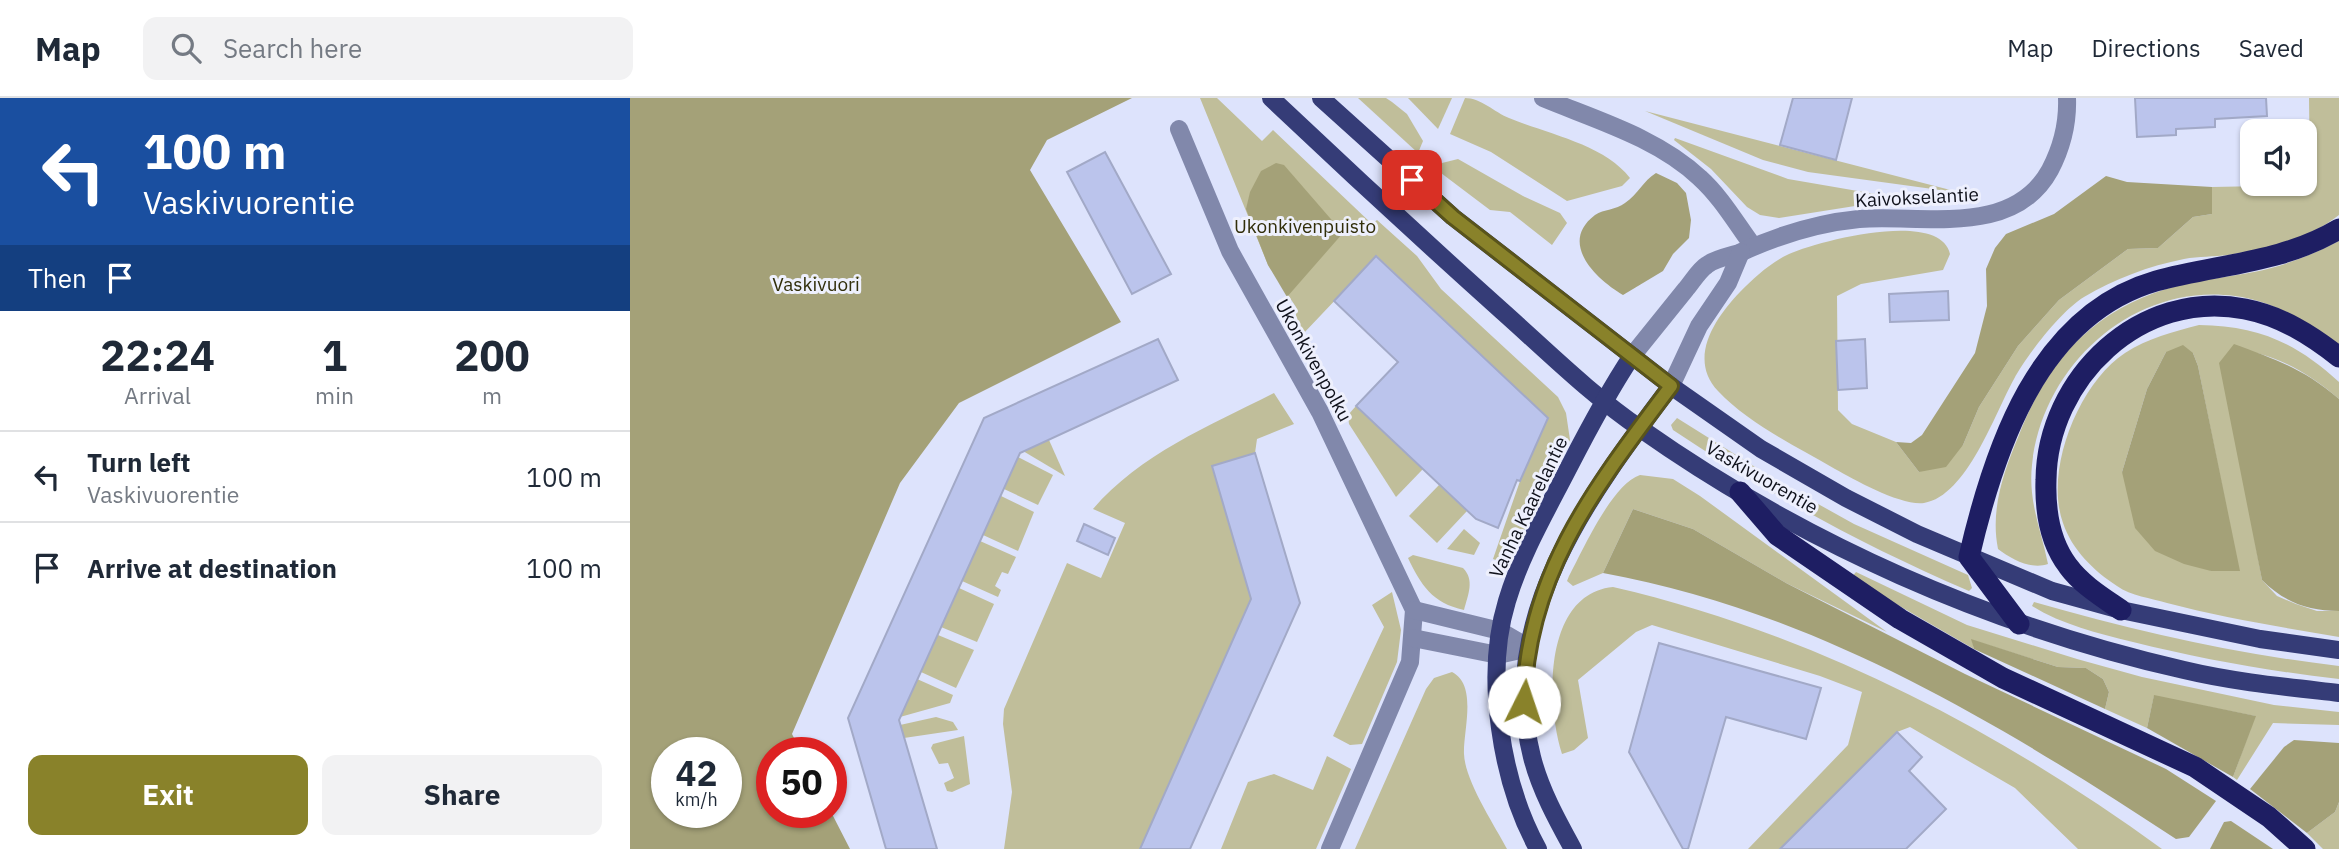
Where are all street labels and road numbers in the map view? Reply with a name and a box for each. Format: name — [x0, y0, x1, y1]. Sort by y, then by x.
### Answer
street label: Kaivokselantie — [1854, 182, 1980, 212]
street label: Ukonkivenpolku — [1270, 294, 1358, 426]
street label: Vanha Kaarelantie — [1483, 432, 1573, 582]
street label: Vaskivuorentie — [1701, 435, 1823, 519]

